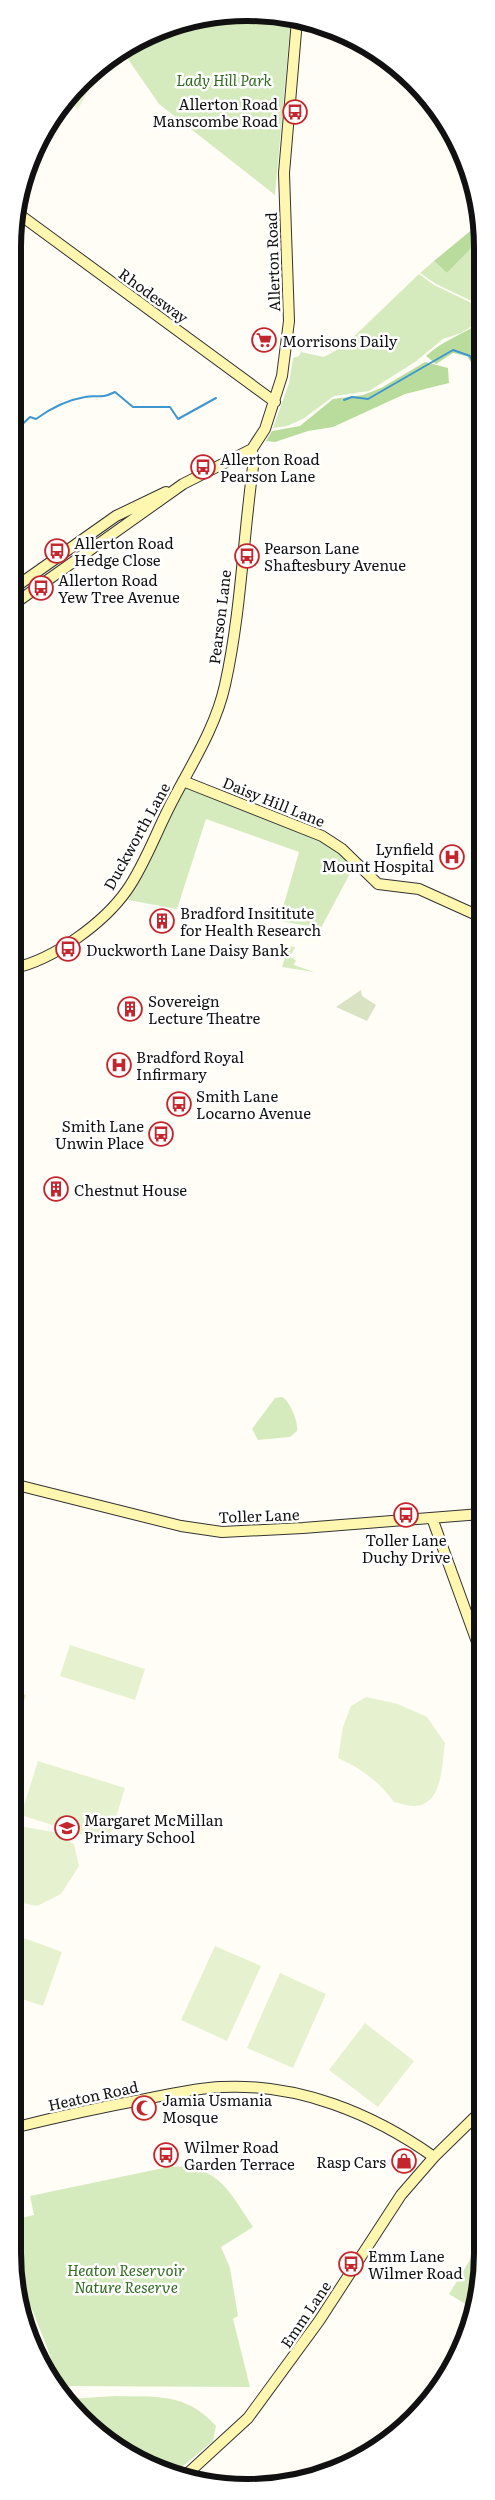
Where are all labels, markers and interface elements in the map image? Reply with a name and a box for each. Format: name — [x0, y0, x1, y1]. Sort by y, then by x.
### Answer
park label: Lady Hill Park — [176, 68, 273, 91]
place label: Allerton Road Manscombe Road — [152, 92, 278, 132]
bus stop icon: Allerton Road Manscombe Road — [282, 99, 308, 125]
street label: Allerton Road — [259, 212, 285, 312]
street label: Rhodesway — [114, 262, 194, 328]
supermarket icon: Morrisons Daily — [251, 327, 277, 353]
place label: Morrisons Daily — [282, 329, 398, 352]
place label: Allerton Road Pearson Lane — [220, 447, 320, 487]
bus stop icon: Allerton Road Pearson Lane — [190, 454, 216, 480]
place label: Allerton Road Hedge Close — [74, 531, 174, 571]
place label: Pearson Lane Shaftesbury Avenue — [264, 536, 406, 576]
bus stop icon: Allerton Road Hedge Close — [44, 538, 70, 564]
bus stop icon: Pearson Lane Shaftesbury Avenue — [234, 543, 260, 569]
place label: Allerton Road Yew Tree Avenue — [58, 568, 180, 608]
street label: Pearson Lane — [202, 568, 236, 666]
bus stop icon: Allerton Road Yew Tree Avenue — [28, 575, 54, 601]
street label: Daisy Hill Lane — [219, 770, 329, 832]
street label: Duckworth Lane — [97, 778, 175, 894]
place label: Lynfield Mount Hospital — [322, 837, 434, 877]
hospital icon: Lynfield Mount Hospital — [439, 844, 465, 870]
place label: Bradford Insititute for Health Research — [180, 901, 321, 941]
building icon: Bradford Insititute for Health Research — [149, 908, 175, 934]
bus stop icon: Duckworth Lane Daisy Bank — [55, 936, 81, 962]
place label: Duckworth Lane Daisy Bank — [86, 938, 289, 961]
place label: Sovereign Lecture Theatre — [148, 989, 261, 1029]
building icon: Sovereign Lecture Theatre — [117, 996, 143, 1022]
place label: Bradford Royal Infirmary — [136, 1045, 244, 1085]
hospital icon: Bradford Royal Infirmary — [106, 1052, 132, 1078]
place label: Smith Lane Locarno Avenue — [196, 1084, 311, 1124]
bus stop icon: Smith Lane Locarno Avenue — [166, 1091, 192, 1117]
place label: Smith Lane Unwin Place — [55, 1114, 144, 1154]
bus stop icon: Smith Lane Unwin Place — [148, 1121, 174, 1147]
building icon: Chestnut House — [43, 1176, 69, 1202]
place label: Chestnut House — [74, 1178, 187, 1201]
street label: Toller Lane — [218, 1502, 300, 1528]
bus stop icon: Toller Lane Duchy Drive — [393, 1502, 419, 1528]
place label: Toller Lane Duchy Drive — [362, 1528, 450, 1568]
place label: Margaret McMillan Primary School — [84, 1808, 224, 1848]
school or university icon: Margaret McMillan Primary School — [54, 1815, 80, 1841]
street label: Heaton Road — [46, 2074, 140, 2116]
place label: Jamia Usmania Mosque — [162, 2088, 273, 2128]
mosque icon: Jamia Usmania Mosque — [131, 2095, 157, 2121]
place label: Wilmer Road Garden Terrace — [184, 2135, 295, 2175]
bus stop icon: Wilmer Road Garden Terrace — [153, 2142, 179, 2168]
shop icon: Rasp Cars — [391, 2148, 417, 2174]
place label: Rasp Cars — [316, 2150, 386, 2173]
place label: Emm Lane Wilmer Road — [368, 2244, 463, 2284]
bus stop icon: Emm Lane Wilmer Road — [338, 2251, 364, 2277]
park label: Heaton Reservoir Nature Reserve — [67, 2258, 185, 2298]
street label: Emm Lane — [274, 2276, 336, 2352]

